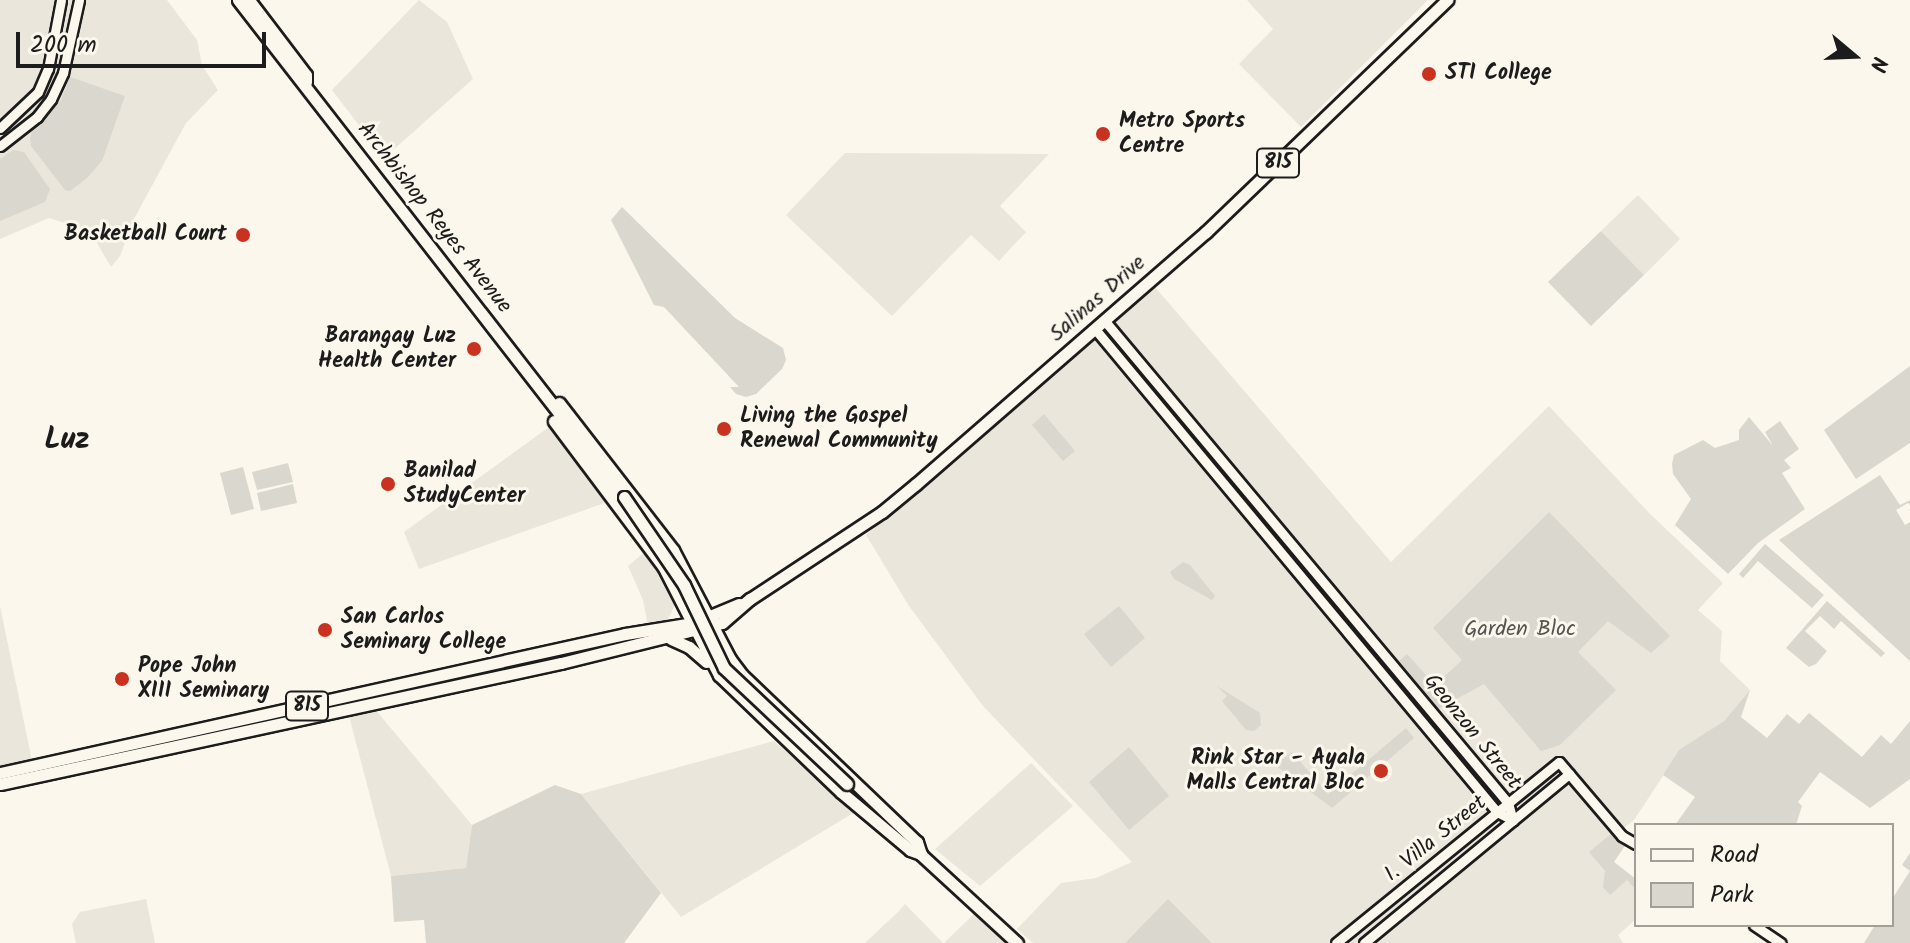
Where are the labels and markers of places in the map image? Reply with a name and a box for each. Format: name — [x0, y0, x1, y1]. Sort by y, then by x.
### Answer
place label: STI College — [1445, 61, 1552, 87]
marker: STI College — [1420, 65, 1438, 83]
place label: Metro Sports Centre — [1119, 108, 1245, 160]
marker: Metro Sports Centre — [1094, 125, 1112, 143]
place label: Basketball Court — [64, 222, 227, 248]
marker: Basketball Court — [234, 226, 252, 244]
place label: Barangay Luz Health Center — [318, 323, 456, 374]
marker: Barangay Luz Health Center — [463, 338, 485, 360]
place label: Living the Gospel Renewal Community — [740, 403, 938, 454]
marker: Living the Gospel Renewal Community — [715, 420, 733, 438]
place label: Banilad StudyCenter — [404, 458, 525, 510]
marker: Banilad StudyCenter — [379, 475, 397, 493]
place label: San Carlos Seminary College — [341, 604, 506, 656]
marker: San Carlos Seminary College — [316, 621, 334, 639]
place label: Pope John XIII Seminary — [138, 653, 269, 704]
marker: Pope John XIII Seminary — [113, 670, 131, 688]
place label: Rink Star - Ayala Malls Central Bloc — [1186, 745, 1365, 796]
marker: Rink Star - Ayala Malls Central Bloc — [1372, 762, 1390, 780]

